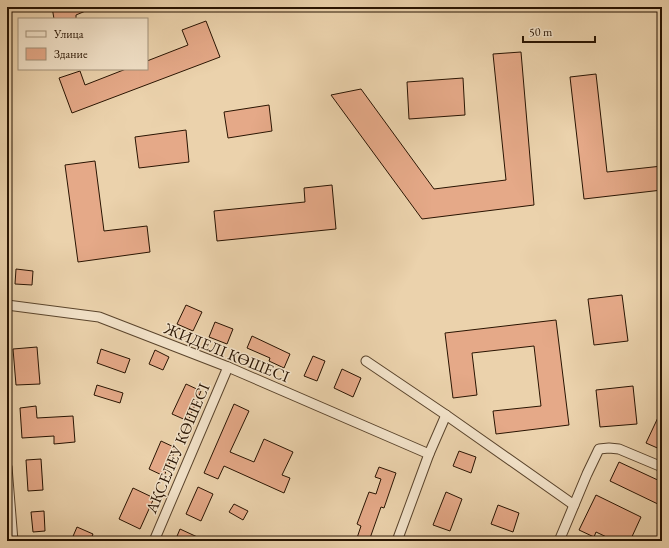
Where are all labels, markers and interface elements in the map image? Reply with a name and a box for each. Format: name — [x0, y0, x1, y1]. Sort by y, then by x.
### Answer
legend — [18, 18, 148, 70]
scale bar — [523, 18, 595, 44]
text: 50 m — [529, 24, 553, 40]
text: Улица — [53, 26, 84, 42]
text: Здание — [54, 46, 88, 62]
street label: ЖИДЕЛІ КӨШЕСІ — [160, 317, 293, 387]
street label: АҚСЕЛЕУ КӨШЕСІ — [140, 379, 215, 517]

